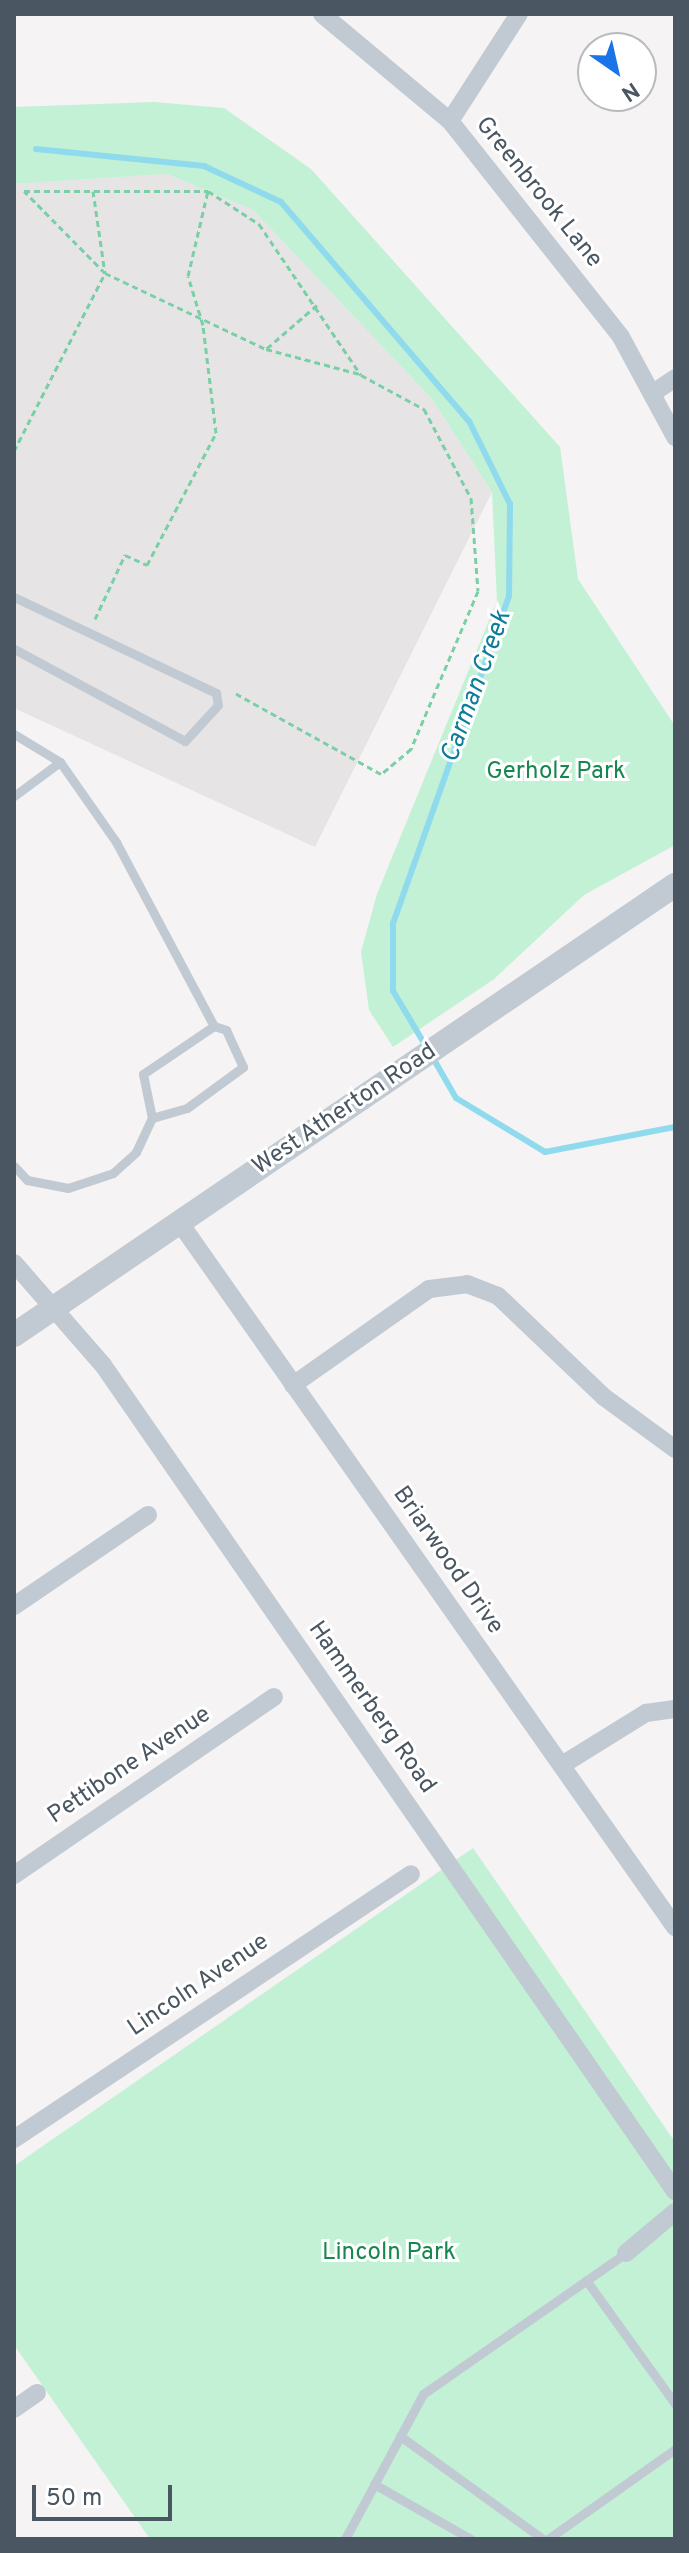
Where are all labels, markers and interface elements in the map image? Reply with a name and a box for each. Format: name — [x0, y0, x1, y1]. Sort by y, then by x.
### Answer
north arrow — [577, 32, 657, 112]
text: N — [615, 75, 644, 106]
street label: Greenbrook Lane — [468, 112, 608, 274]
water label: Carman Creek — [435, 607, 519, 767]
park label: Gerholz Park — [486, 759, 626, 787]
street label: West Atherton Road — [247, 1038, 443, 1182]
street label: Briarwood Drive — [385, 1482, 509, 1640]
street label: Hammerberg Road — [301, 1617, 441, 1799]
street label: Pettibone Avenue — [43, 1701, 217, 1831]
street label: Lincoln Avenue — [123, 1928, 275, 2044]
park label: Lincoln Park — [322, 2240, 456, 2268]
scale bar — [36, 2469, 176, 2519]
text: 50 m — [46, 2484, 102, 2514]

